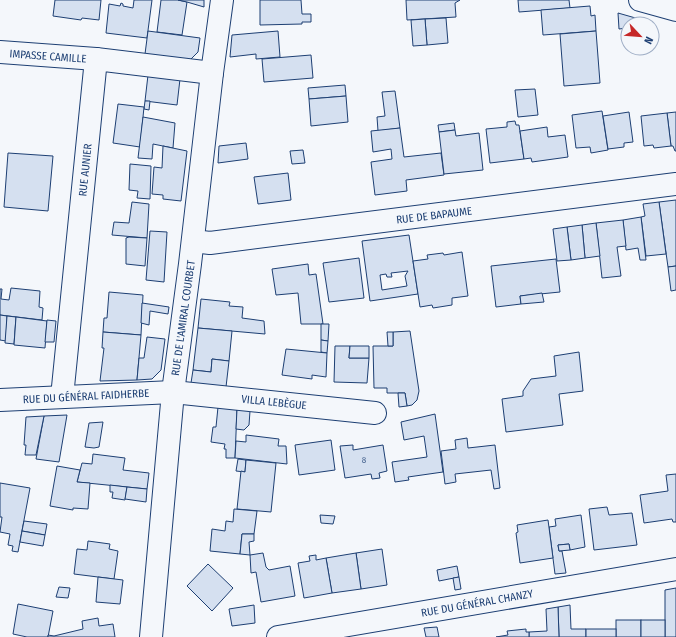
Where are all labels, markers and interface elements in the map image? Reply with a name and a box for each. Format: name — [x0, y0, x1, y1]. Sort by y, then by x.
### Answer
north arrow — [620, 16, 660, 56]
text: N — [641, 34, 656, 46]
street label: IMPASSE CAMILLE — [9, 47, 87, 66]
street label: RUE AUNIER — [76, 143, 95, 197]
street label: RUE DE BAPAUME — [395, 204, 473, 227]
street label: RUE DE L'AMIRAL COURBET — [169, 259, 198, 377]
street label: RUE DU GÉNÉRAL FAIDHERBE — [23, 386, 149, 406]
street label: VILLA LEBÈGUE — [241, 392, 307, 412]
house number: 8 — [362, 455, 367, 465]
street label: RUE DU GÉNÉRAL CHANZY — [420, 586, 535, 620]

